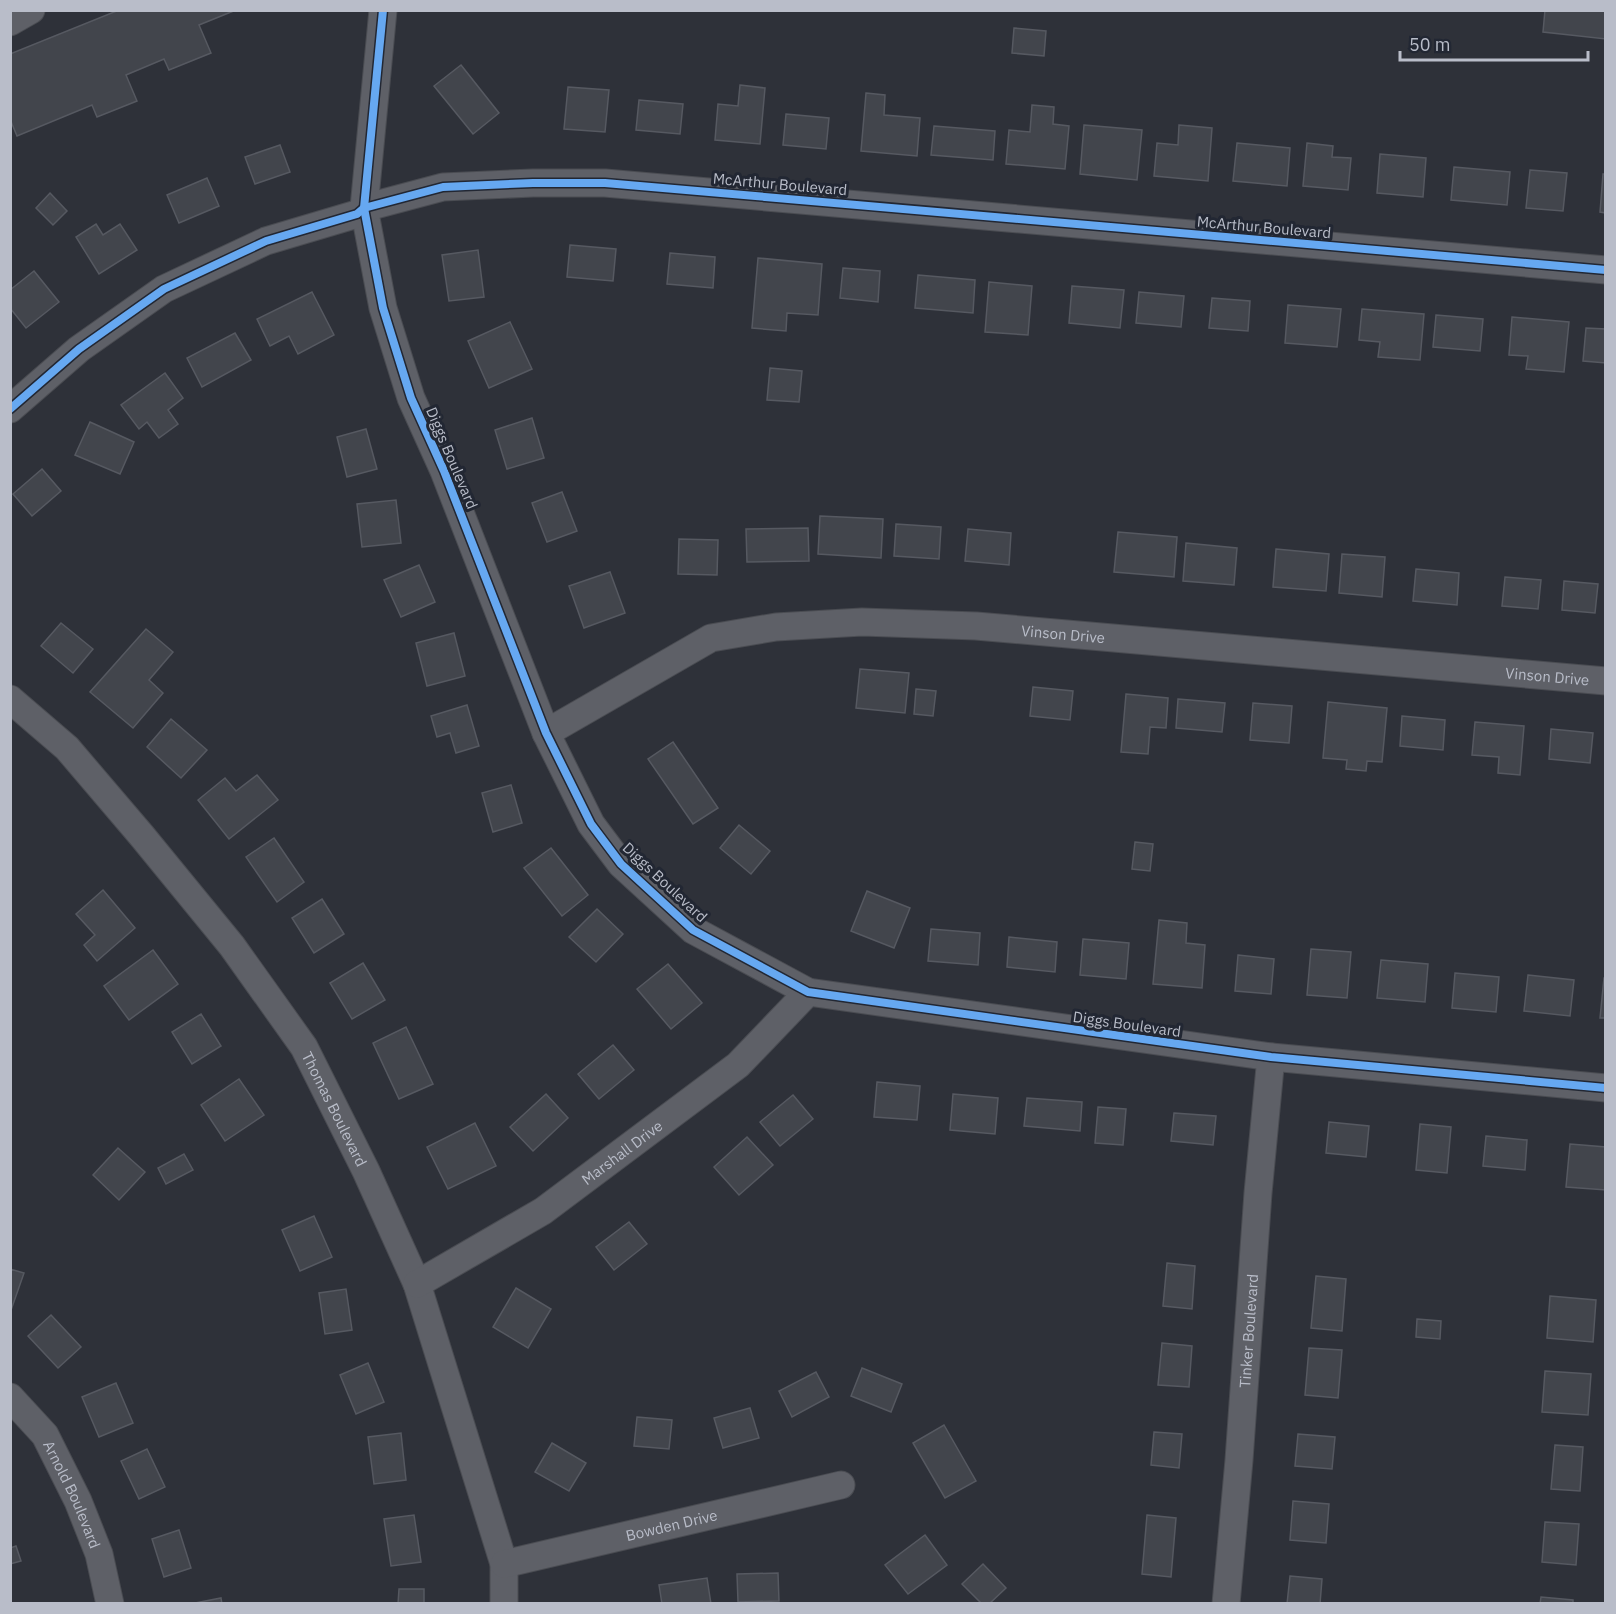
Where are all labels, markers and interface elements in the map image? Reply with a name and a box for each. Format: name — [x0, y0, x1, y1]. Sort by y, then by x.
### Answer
scale bar — [1400, 24, 1588, 62]
text: 50 m — [1409, 33, 1451, 56]
street label: McArthur Boulevard — [712, 169, 848, 199]
street label: McArthur Boulevard — [1196, 212, 1332, 242]
street label: Diggs Boulevard — [422, 404, 482, 512]
street label: Vinson Drive — [1020, 620, 1106, 647]
street label: Vinson Drive — [1505, 663, 1590, 689]
street label: Diggs Boulevard — [619, 838, 711, 926]
street label: Diggs Boulevard — [1072, 1007, 1182, 1041]
street label: Thomas Boulevard — [298, 1048, 372, 1169]
street label: Marshall Drive — [578, 1116, 666, 1188]
street label: Tinker Boulevard — [1235, 1273, 1262, 1389]
street label: Arnold Boulevard — [40, 1437, 105, 1551]
street label: Bowden Drive — [624, 1505, 719, 1545]

